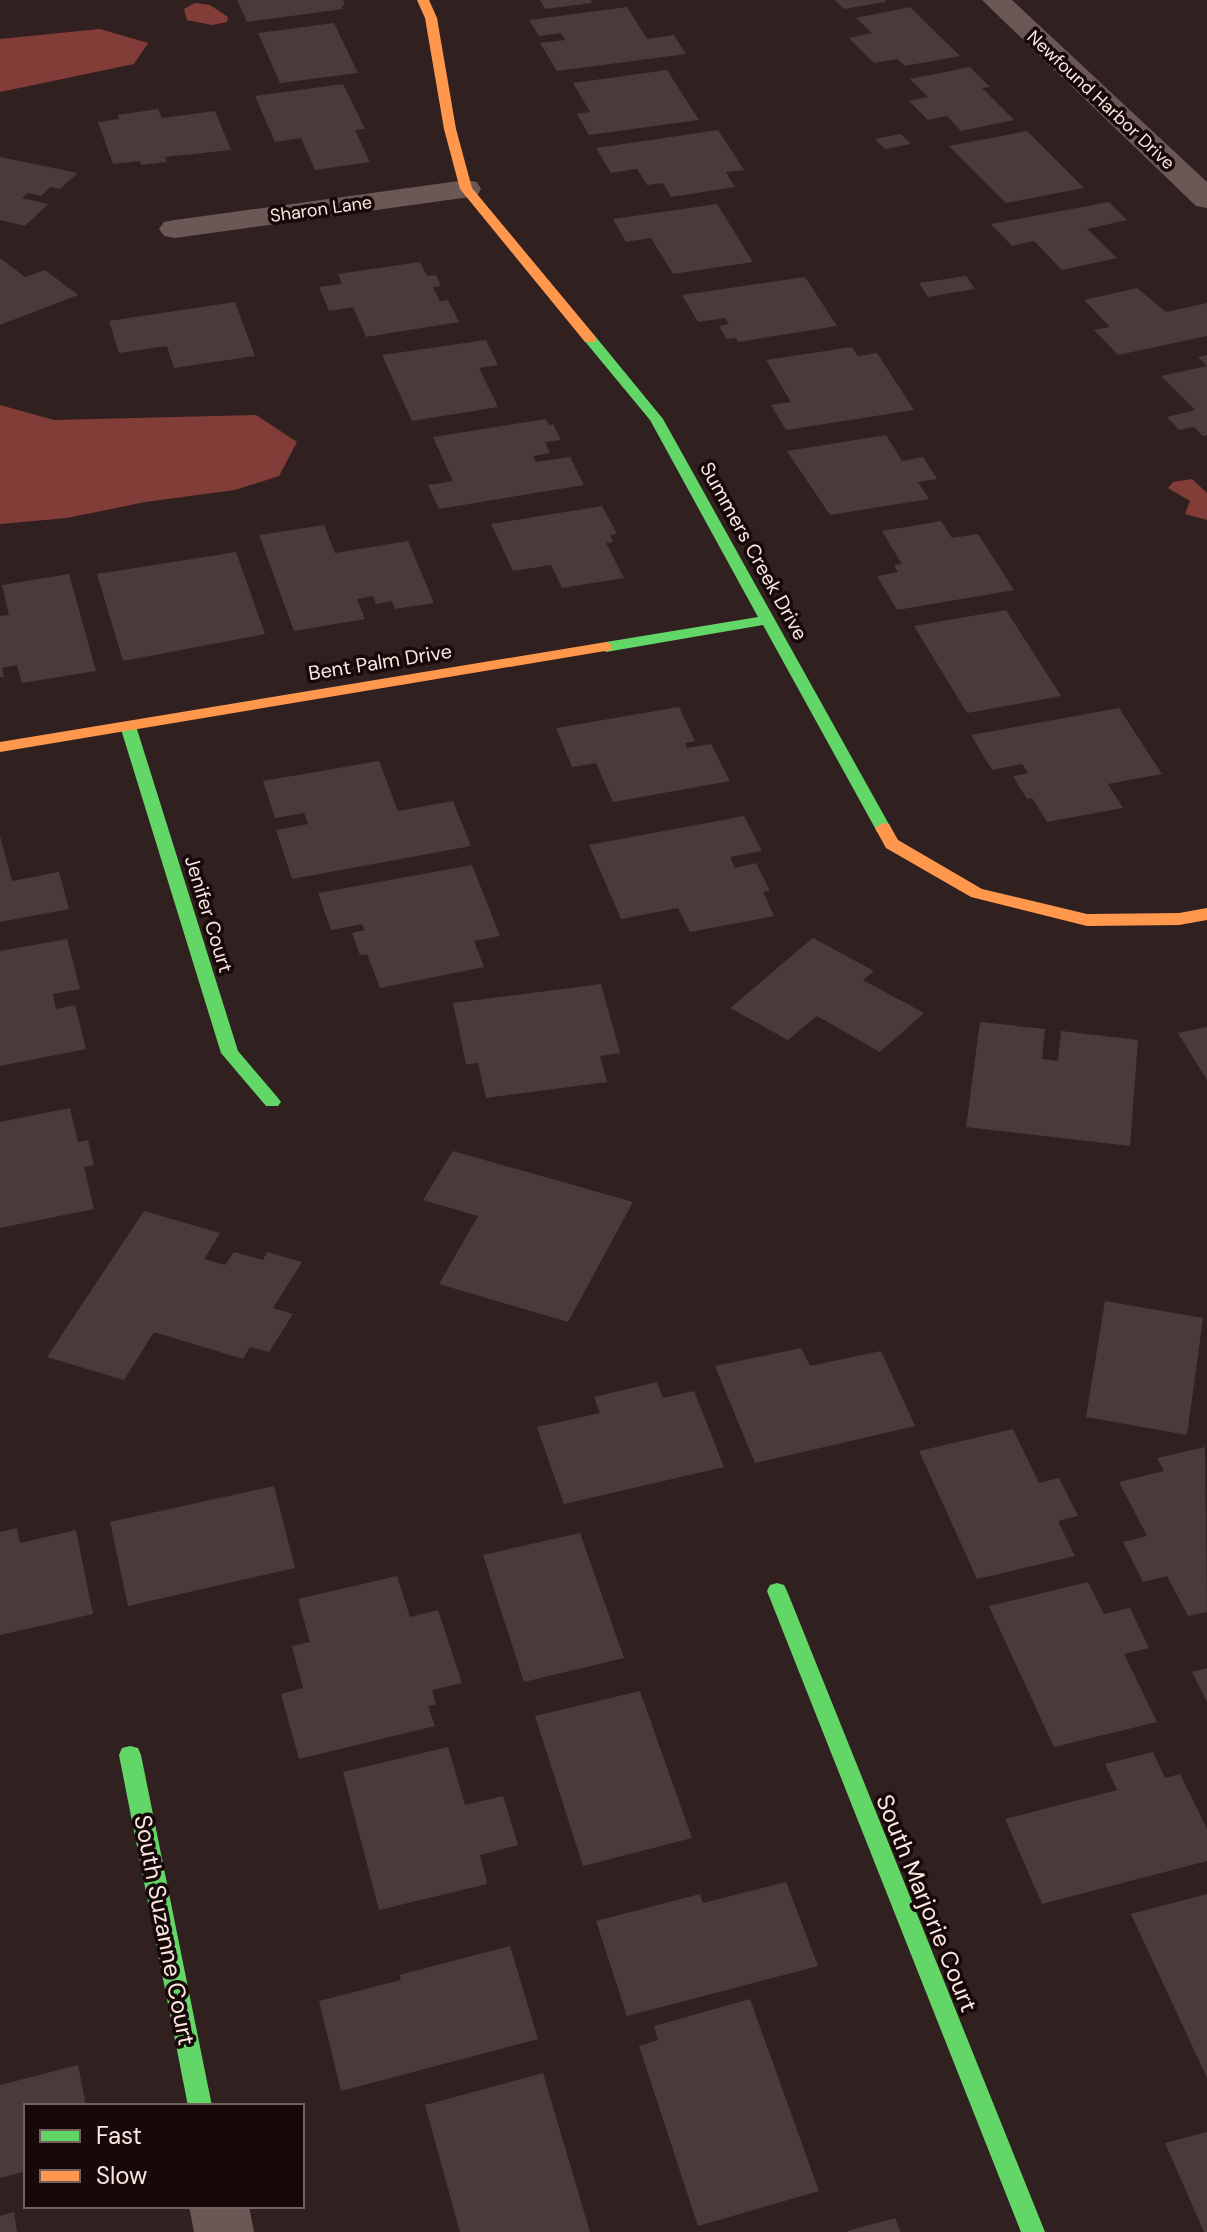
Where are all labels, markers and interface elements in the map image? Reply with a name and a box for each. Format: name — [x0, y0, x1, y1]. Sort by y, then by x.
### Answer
street label: Newfound Harbor Drive — [1022, 25, 1180, 175]
street label: Sharon Lane — [269, 190, 373, 228]
street label: Summers Creek Drive — [694, 457, 814, 645]
street label: Bent Palm Drive — [306, 638, 454, 686]
street label: Jenifer Court — [179, 852, 239, 976]
street label: South Marjorie Court — [869, 1790, 985, 2016]
street label: South Suzanne Court — [127, 1812, 203, 2048]
legend — [24, 2104, 304, 2208]
text: Fast — [96, 2120, 142, 2151]
text: Slow — [96, 2160, 147, 2191]

